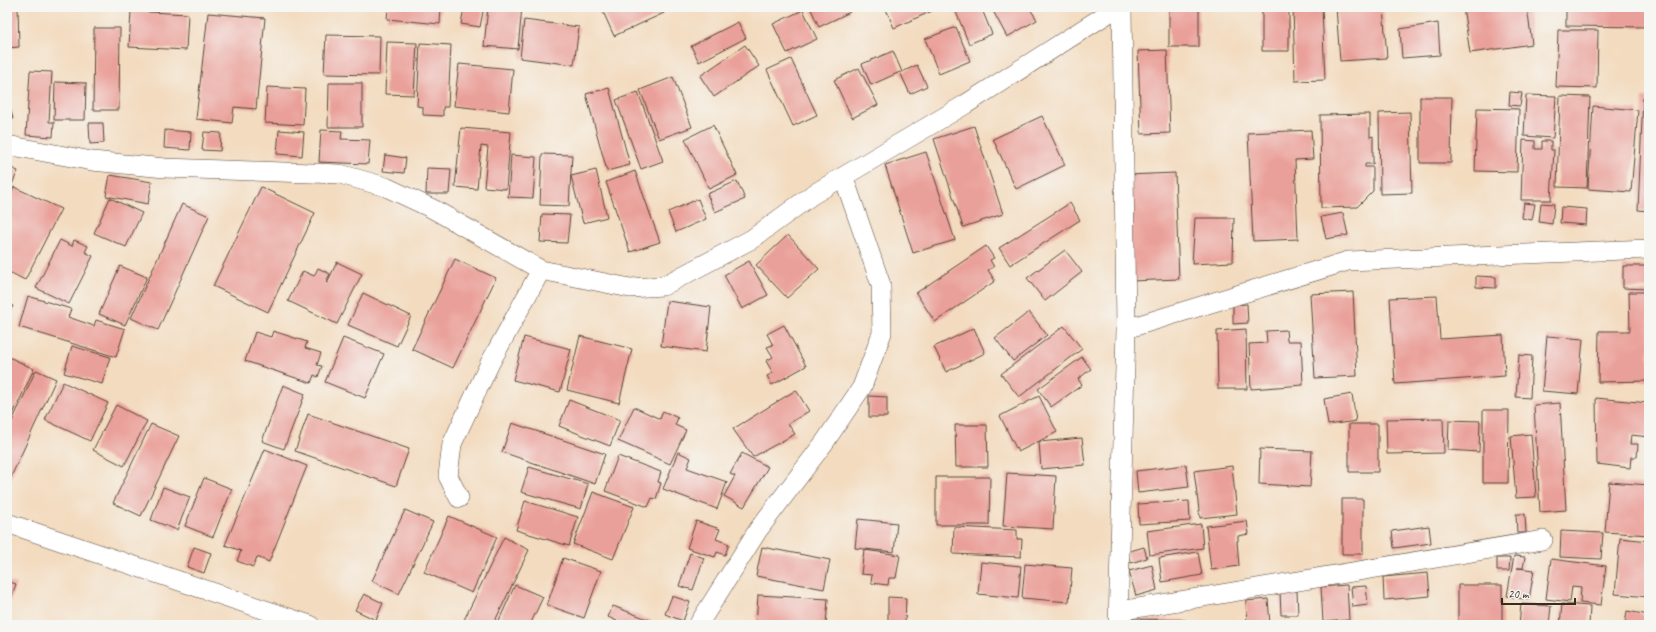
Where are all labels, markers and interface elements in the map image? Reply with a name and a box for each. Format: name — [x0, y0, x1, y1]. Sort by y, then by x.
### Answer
scale bar — [1502, 580, 1575, 606]
text: 20 m — [1508, 586, 1530, 602]

